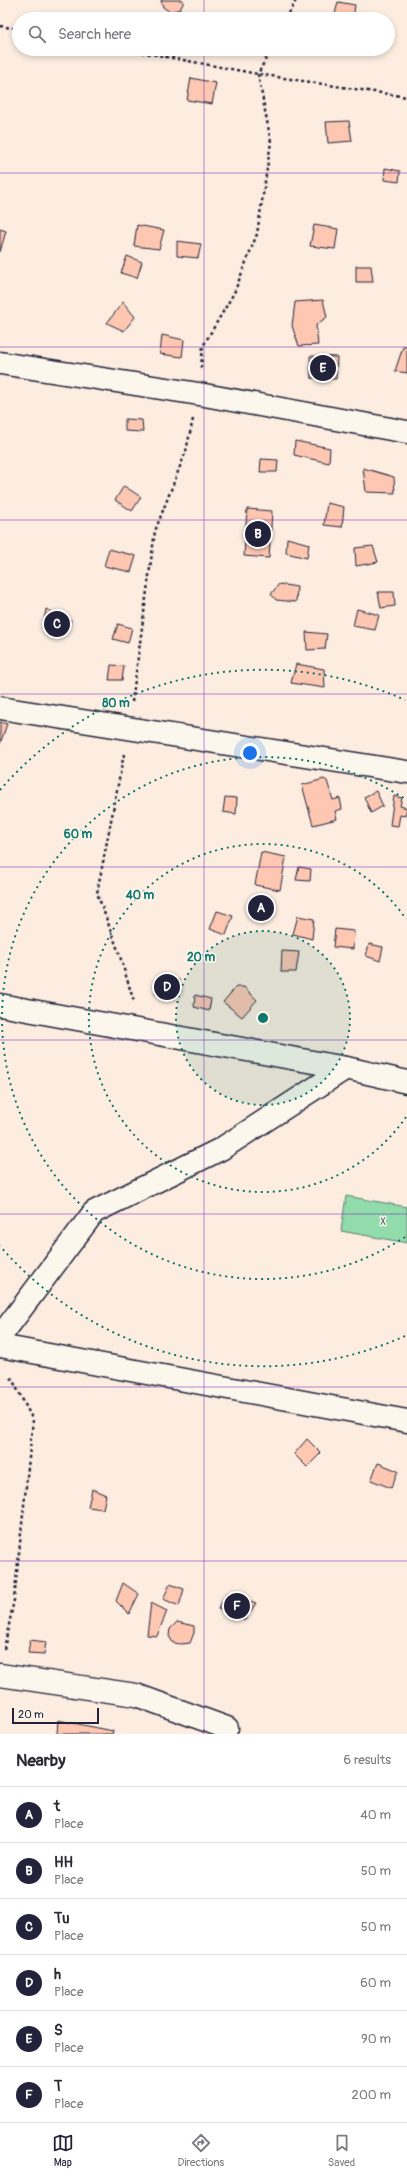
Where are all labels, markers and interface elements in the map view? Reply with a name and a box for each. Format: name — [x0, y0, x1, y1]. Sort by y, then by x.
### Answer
search box — [12, 12, 395, 56]
icon: search — [26, 23, 48, 45]
text: Search here — [58, 25, 131, 44]
pin: E — [310, 353, 336, 383]
pin: B — [245, 519, 271, 549]
pin: C — [44, 609, 70, 639]
text: 80 m — [102, 696, 130, 711]
your location — [240, 743, 260, 763]
text: 60 m — [64, 827, 93, 842]
text: 40 m — [125, 888, 155, 903]
pin: A — [248, 893, 274, 923]
text: 20 m — [187, 950, 215, 965]
pin: D — [154, 972, 180, 1002]
centre of rings — [256, 1011, 270, 1025]
park label: X — [380, 1216, 386, 1228]
pin: F — [224, 1591, 250, 1621]
scale bar — [12, 1706, 99, 1725]
text: 20 m — [18, 1708, 44, 1721]
text: Nearby — [16, 1750, 65, 1771]
text: 6 results — [344, 1752, 391, 1768]
text: t — [54, 1797, 60, 1816]
text: A — [25, 1807, 33, 1823]
text: 40 m — [360, 1807, 391, 1823]
text: Place — [54, 1816, 83, 1832]
text: HH — [54, 1853, 73, 1872]
text: B — [25, 1863, 33, 1879]
text: 50 m — [361, 1863, 391, 1879]
text: Place — [54, 1872, 83, 1888]
text: Tu — [54, 1909, 69, 1928]
text: C — [25, 1919, 33, 1935]
text: 50 m — [361, 1919, 391, 1935]
text: Place — [54, 1928, 83, 1944]
text: h — [54, 1965, 61, 1984]
text: D — [25, 1975, 33, 1991]
text: 60 m — [360, 1975, 391, 1991]
text: Place — [54, 1984, 83, 2000]
text: S — [54, 2021, 63, 2040]
text: E — [26, 2031, 32, 2047]
text: 90 m — [361, 2031, 391, 2047]
text: Place — [54, 2040, 83, 2056]
text: T — [54, 2077, 62, 2096]
text: F — [25, 2087, 33, 2103]
text: 200 m — [352, 2087, 391, 2103]
text: Place — [54, 2096, 83, 2112]
tab: Map — [52, 2132, 74, 2169]
tab: Directions — [178, 2132, 224, 2169]
tab: Saved — [328, 2132, 355, 2169]

